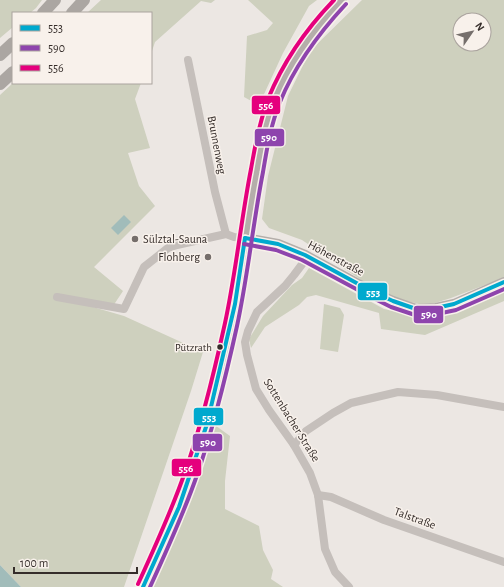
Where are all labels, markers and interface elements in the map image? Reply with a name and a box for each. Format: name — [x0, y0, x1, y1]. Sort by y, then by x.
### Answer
legend — [12, 12, 152, 84]
north arrow — [452, 12, 492, 52]
text: N — [473, 20, 487, 33]
text: 553 — [48, 22, 63, 34]
text: 590 — [48, 42, 65, 54]
text: 556 — [48, 62, 64, 74]
line badge: 556 — [251, 95, 281, 115]
text: 556 — [259, 100, 273, 111]
street label: Brunnenweg — [205, 115, 229, 175]
line badge: 590 — [254, 128, 285, 147]
text: 590 — [261, 132, 277, 143]
place label: Sülztal-Sauna — [143, 233, 208, 245]
marker: Sülztal-Sauna — [130, 234, 140, 244]
street label: Höhenstraße — [306, 238, 366, 278]
place label: Flohberg — [158, 251, 200, 263]
marker: Flohberg — [203, 252, 213, 262]
line badge: 553 — [357, 282, 388, 301]
text: 553 — [366, 287, 380, 298]
line badge: 590 — [413, 305, 444, 324]
text: 590 — [421, 309, 437, 320]
place label: Pützrath — [175, 342, 212, 353]
marker: Pützrath — [215, 342, 225, 352]
street label: Sottenbacher Straße — [262, 376, 322, 464]
line badge: 553 — [193, 407, 224, 426]
text: 553 — [202, 412, 216, 423]
line badge: 590 — [192, 433, 223, 452]
text: 590 — [200, 437, 216, 448]
line badge: 556 — [171, 458, 202, 477]
text: 556 — [179, 463, 193, 474]
street label: Talstraße — [393, 505, 437, 531]
scale bar — [14, 549, 137, 575]
text: 100 m — [20, 557, 48, 569]

